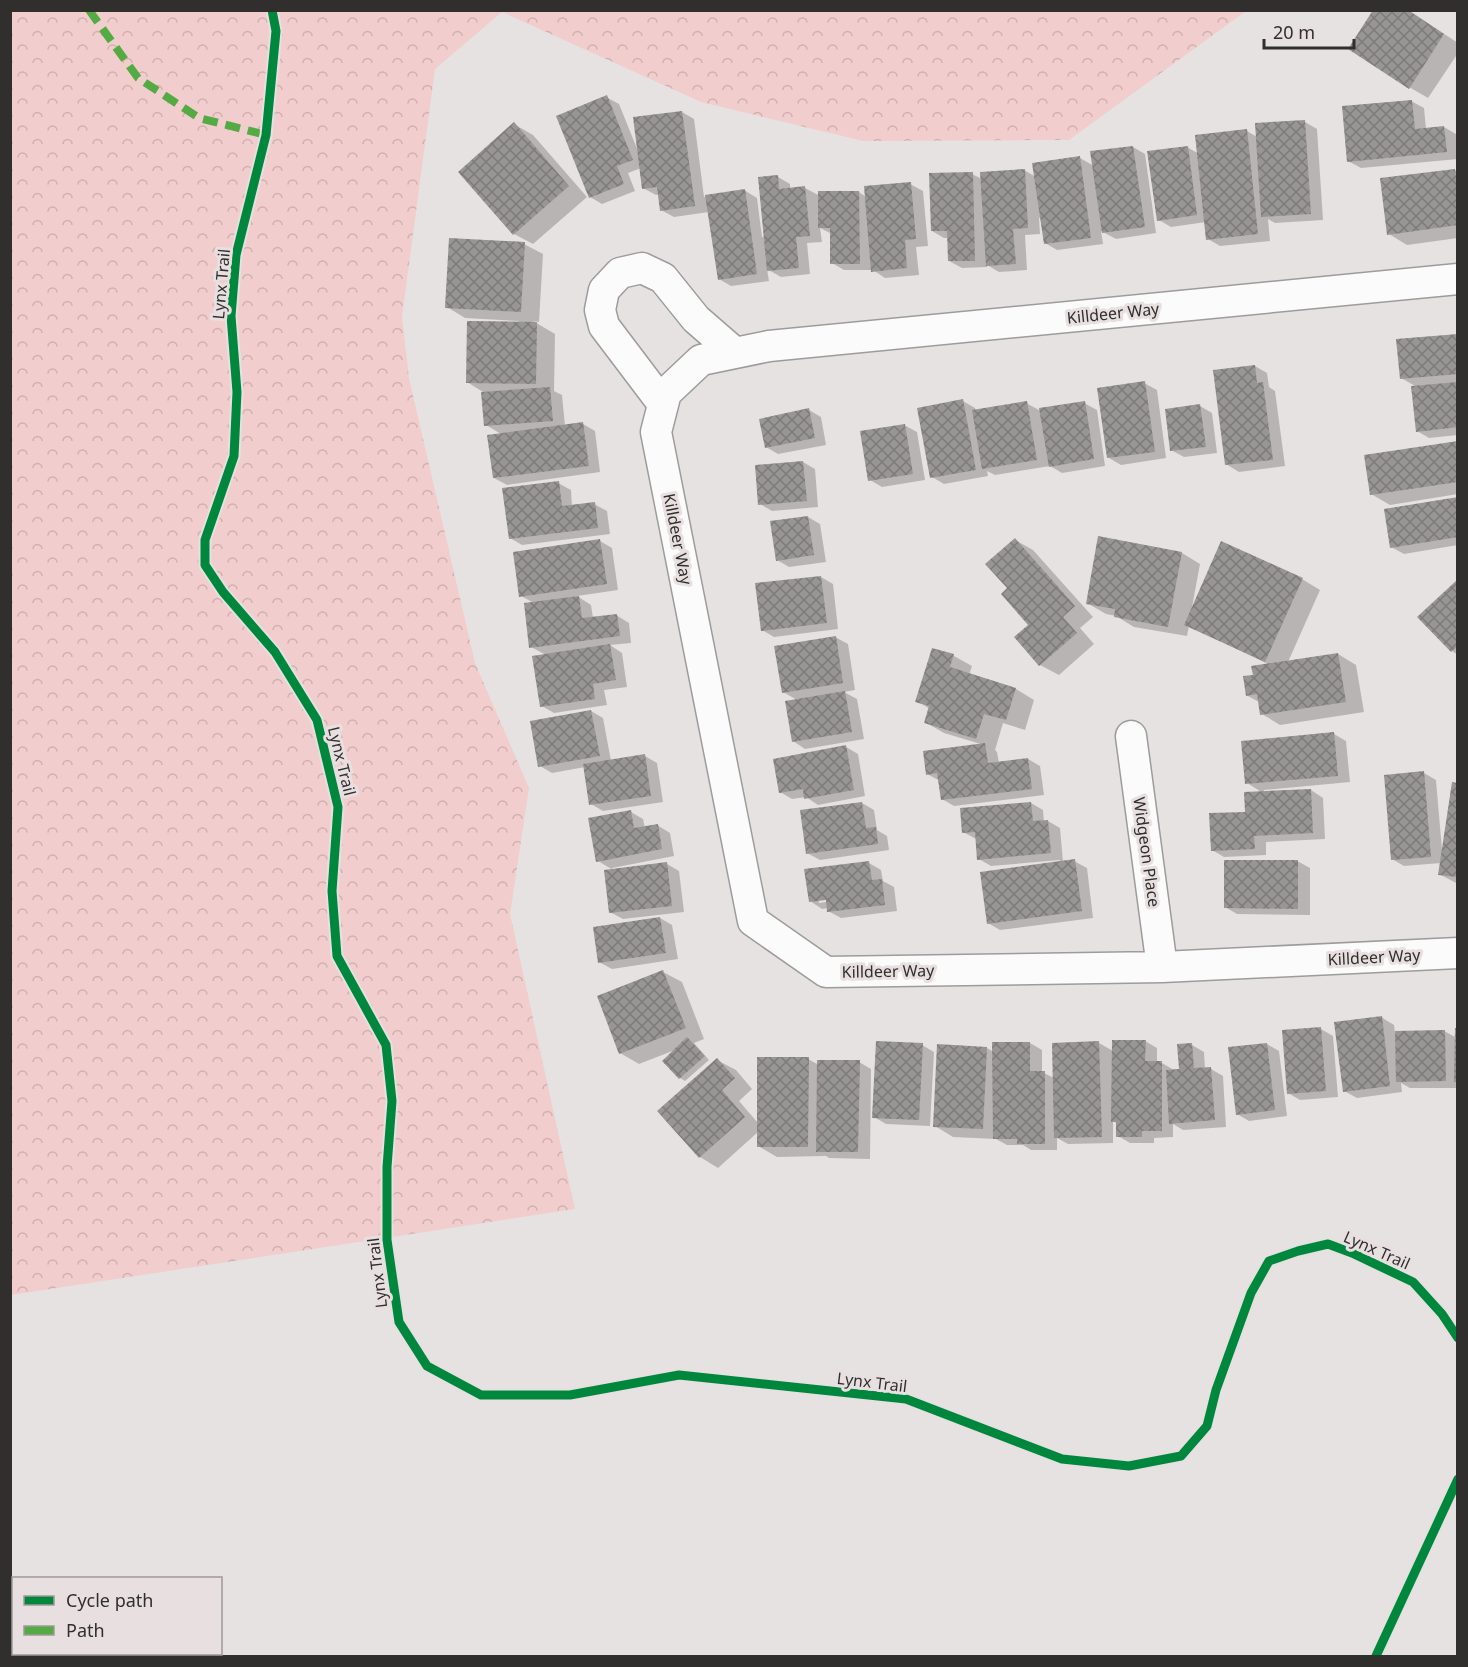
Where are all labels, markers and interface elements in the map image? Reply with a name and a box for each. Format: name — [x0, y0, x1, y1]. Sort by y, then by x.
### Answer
scale bar — [1264, 12, 1354, 50]
text: 20 m — [1273, 20, 1315, 44]
street label: Lynx Trail — [207, 248, 235, 320]
street label: Killdeer Way — [1066, 297, 1161, 329]
street label: Killdeer Way — [658, 491, 698, 587]
street label: Lynx Trail — [323, 724, 361, 798]
street label: Widgeon Place — [1128, 796, 1166, 908]
street label: Killdeer Way — [1327, 944, 1422, 970]
street label: Killdeer Way — [841, 959, 935, 983]
street label: Lynx Trail — [1340, 1226, 1414, 1274]
street label: Lynx Trail — [362, 1237, 392, 1309]
street label: Lynx Trail — [836, 1367, 908, 1397]
legend — [12, 1577, 222, 1655]
text: Cycle path — [66, 1588, 153, 1612]
text: Path — [66, 1618, 105, 1642]

